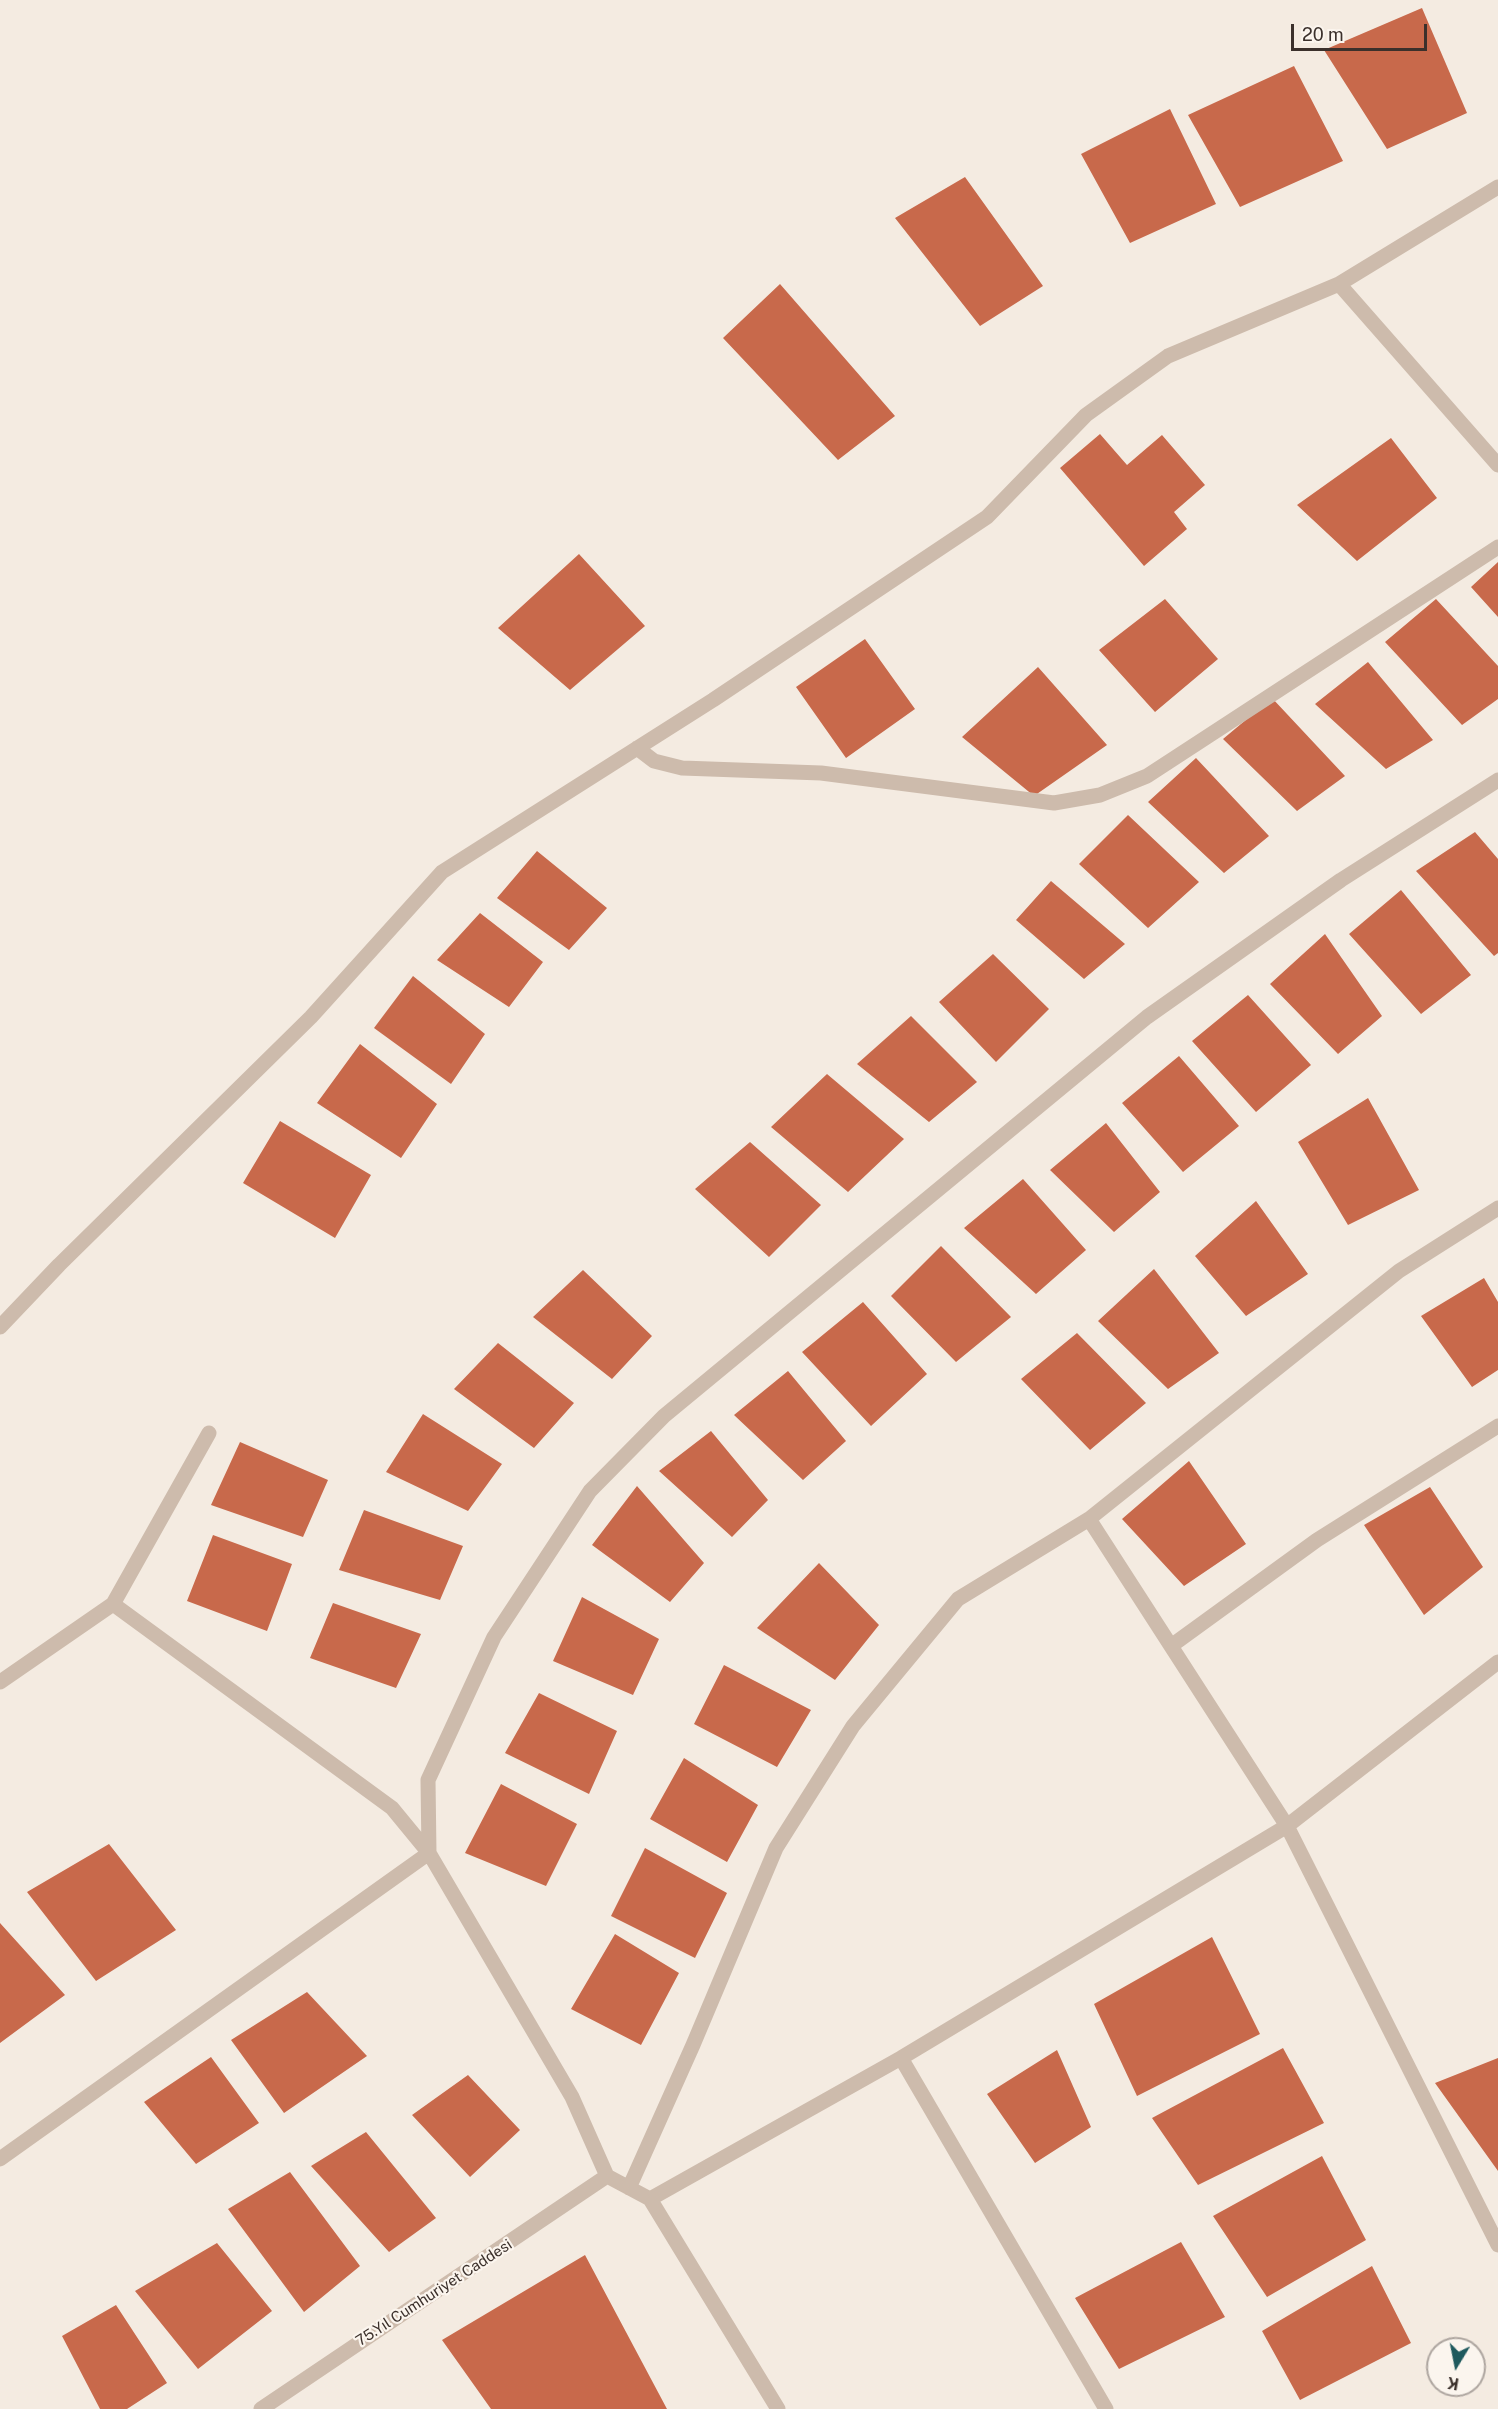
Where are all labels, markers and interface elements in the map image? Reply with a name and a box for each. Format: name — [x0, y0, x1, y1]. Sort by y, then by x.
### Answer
scale bar — [1294, 12, 1430, 50]
text: 20 m — [1302, 24, 1344, 45]
street label: 75.Yıl Cumhuriyet Caddesi — [353, 2236, 515, 2350]
north arrow — [1426, 2337, 1486, 2397]
text: K — [1446, 2373, 1460, 2394]

